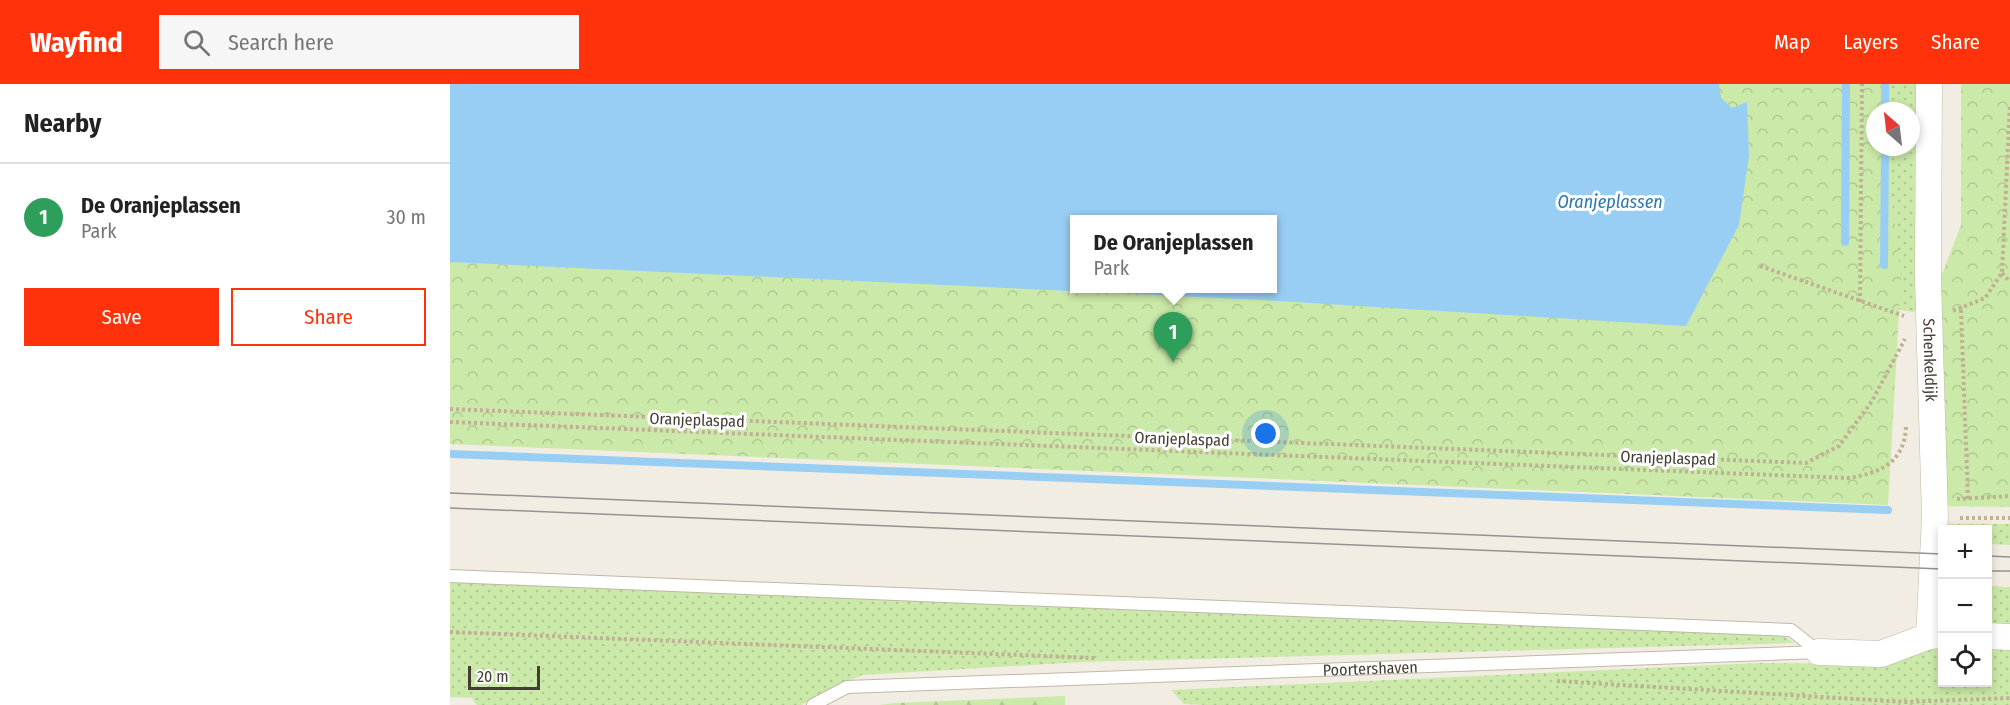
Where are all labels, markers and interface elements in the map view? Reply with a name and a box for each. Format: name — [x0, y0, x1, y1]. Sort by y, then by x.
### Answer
search box — [159, 15, 579, 69]
text: Wayfind — [30, 26, 123, 59]
icon: search — [180, 26, 213, 59]
text: Search here — [228, 29, 334, 56]
text: Map — [1774, 29, 1810, 55]
text: Layers — [1843, 29, 1898, 55]
text: Share — [1931, 29, 1980, 55]
north arrow — [1866, 102, 1920, 156]
text: Nearby — [24, 108, 101, 139]
water label: Oranjeplassen — [1557, 191, 1663, 213]
text: De Oranjeplassen — [81, 192, 241, 219]
text: 1 — [39, 205, 48, 229]
text: 30 m — [386, 205, 426, 229]
popup — [1070, 215, 1277, 293]
text: Park — [81, 219, 117, 243]
text: De Oranjeplassen — [1094, 229, 1253, 256]
text: Park — [1094, 256, 1129, 280]
button: Save — [24, 288, 219, 346]
button: Share — [231, 288, 426, 346]
pin: 1 — [1154, 312, 1192, 362]
street label: Schenkeldijk — [1920, 318, 1941, 402]
street label: Oranjeplaspad — [649, 409, 745, 431]
your location — [1251, 419, 1280, 448]
street label: Oranjeplaspad — [1134, 428, 1230, 450]
street label: Oranjeplaspad — [1620, 447, 1716, 469]
map controls — [1938, 525, 1992, 687]
button: + — [1938, 525, 1992, 579]
button: − — [1938, 579, 1992, 633]
button: locate — [1938, 633, 1992, 687]
street label: Poortershaven — [1322, 657, 1418, 679]
scale bar — [468, 663, 540, 690]
text: 20 m — [477, 667, 508, 686]

